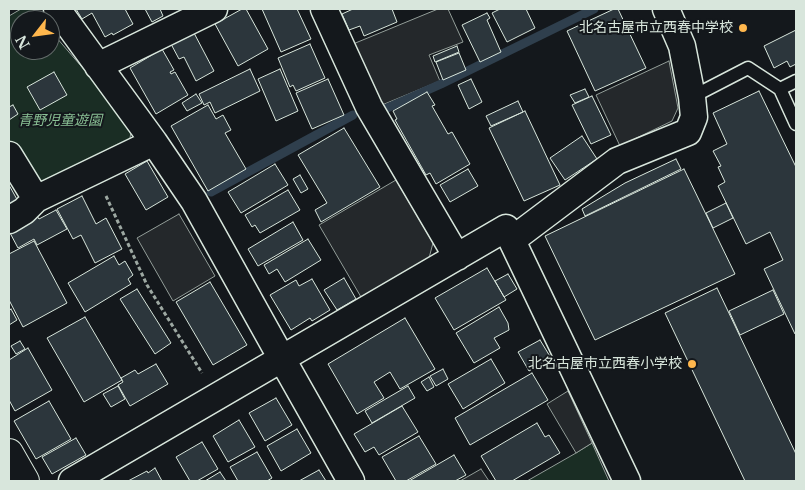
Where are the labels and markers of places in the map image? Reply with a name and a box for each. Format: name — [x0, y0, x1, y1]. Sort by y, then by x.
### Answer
place label: 北名古屋市立西春中学校 — [579, 20, 733, 36]
marker: 北名古屋市立西春中学校 — [737, 22, 749, 34]
place label: 北名古屋市立西春小学校 — [528, 356, 682, 372]
marker: 北名古屋市立西春小学校 — [686, 358, 698, 370]

